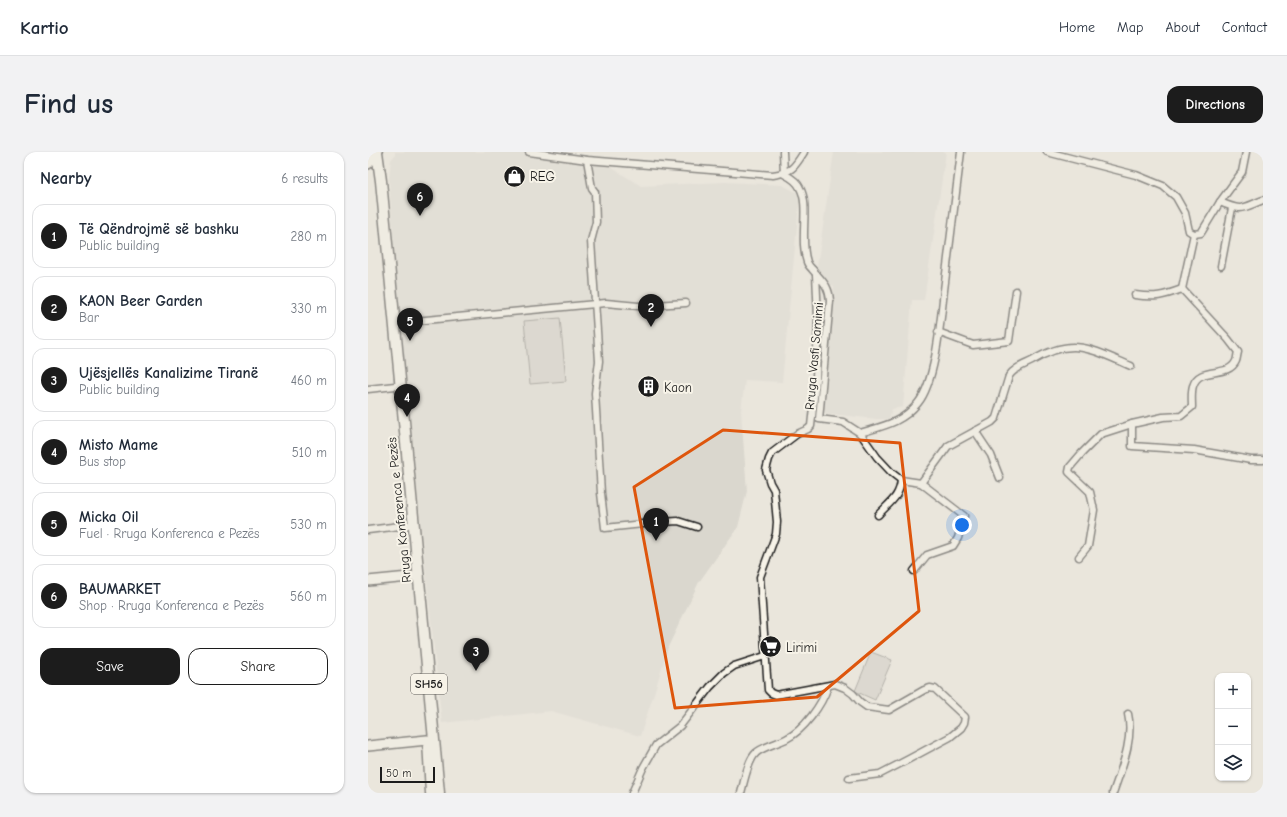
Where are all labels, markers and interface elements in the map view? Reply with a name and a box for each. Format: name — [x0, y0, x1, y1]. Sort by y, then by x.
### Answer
text: Kartio — [20, 17, 69, 39]
text: Home — [1059, 19, 1095, 36]
text: Map — [1117, 19, 1143, 36]
text: About — [1165, 19, 1200, 36]
text: Contact — [1222, 19, 1267, 36]
button: Directions — [1167, 86, 1263, 123]
text: Find us — [24, 88, 113, 120]
shop icon: REG — [501, 163, 527, 189]
text: Nearby — [40, 169, 91, 188]
place label: REG — [530, 169, 555, 184]
text: 6 results — [281, 171, 328, 186]
pin: 6 — [407, 183, 433, 216]
text: Të Qëndrojmë së bashku — [79, 220, 239, 238]
text: 1 — [51, 229, 57, 244]
text: 280 m — [290, 229, 327, 244]
text: Public building — [79, 238, 160, 253]
text: KAON Beer Garden — [79, 292, 203, 310]
pin: 2 — [638, 294, 664, 327]
text: 2 — [51, 301, 57, 316]
text: 330 m — [291, 301, 327, 316]
street label: Rruga Vasfi Samimi — [802, 301, 826, 411]
pin: 5 — [397, 308, 423, 341]
text: Bar — [79, 310, 99, 325]
text: Ujësjellës Kanalizime Tiranë — [79, 364, 258, 382]
text: 3 — [51, 373, 57, 388]
text: 460 m — [291, 373, 327, 388]
building icon: Kaon — [636, 374, 662, 400]
place label: Kaon — [664, 380, 692, 395]
text: Public building — [79, 382, 160, 397]
pin: 4 — [394, 384, 420, 417]
text: Misto Mame — [79, 436, 158, 454]
street label: Rruga Konferenca e Pezës — [384, 437, 414, 583]
text: 4 — [51, 445, 57, 460]
text: 510 m — [292, 445, 327, 460]
text: Bus stop — [79, 454, 126, 469]
text: Micka Oil — [79, 508, 139, 526]
pin: 1 — [643, 508, 669, 541]
your location — [952, 515, 972, 535]
text: 5 — [51, 517, 57, 532]
text: 530 m — [290, 517, 327, 532]
text: Fuel · Rruga Konferenca e Pezës — [79, 526, 260, 541]
text: BAUMARKET — [79, 580, 161, 598]
text: 6 — [51, 589, 57, 604]
text: 560 m — [290, 589, 327, 604]
text: Shop · Rruga Konferenca e Pezës — [79, 598, 264, 613]
supermarket icon: Lirimi — [758, 634, 784, 660]
pin: 3 — [463, 638, 489, 671]
place label: Lirimi — [786, 640, 817, 655]
button: Save — [40, 648, 180, 685]
button: Share — [188, 648, 328, 685]
map controls — [1215, 673, 1251, 781]
button: + — [1215, 673, 1251, 709]
road number: SH56 — [411, 674, 447, 694]
button: − — [1215, 709, 1251, 745]
button: layers — [1215, 745, 1251, 781]
scale bar — [380, 765, 435, 784]
text: 50 m — [386, 767, 411, 780]

